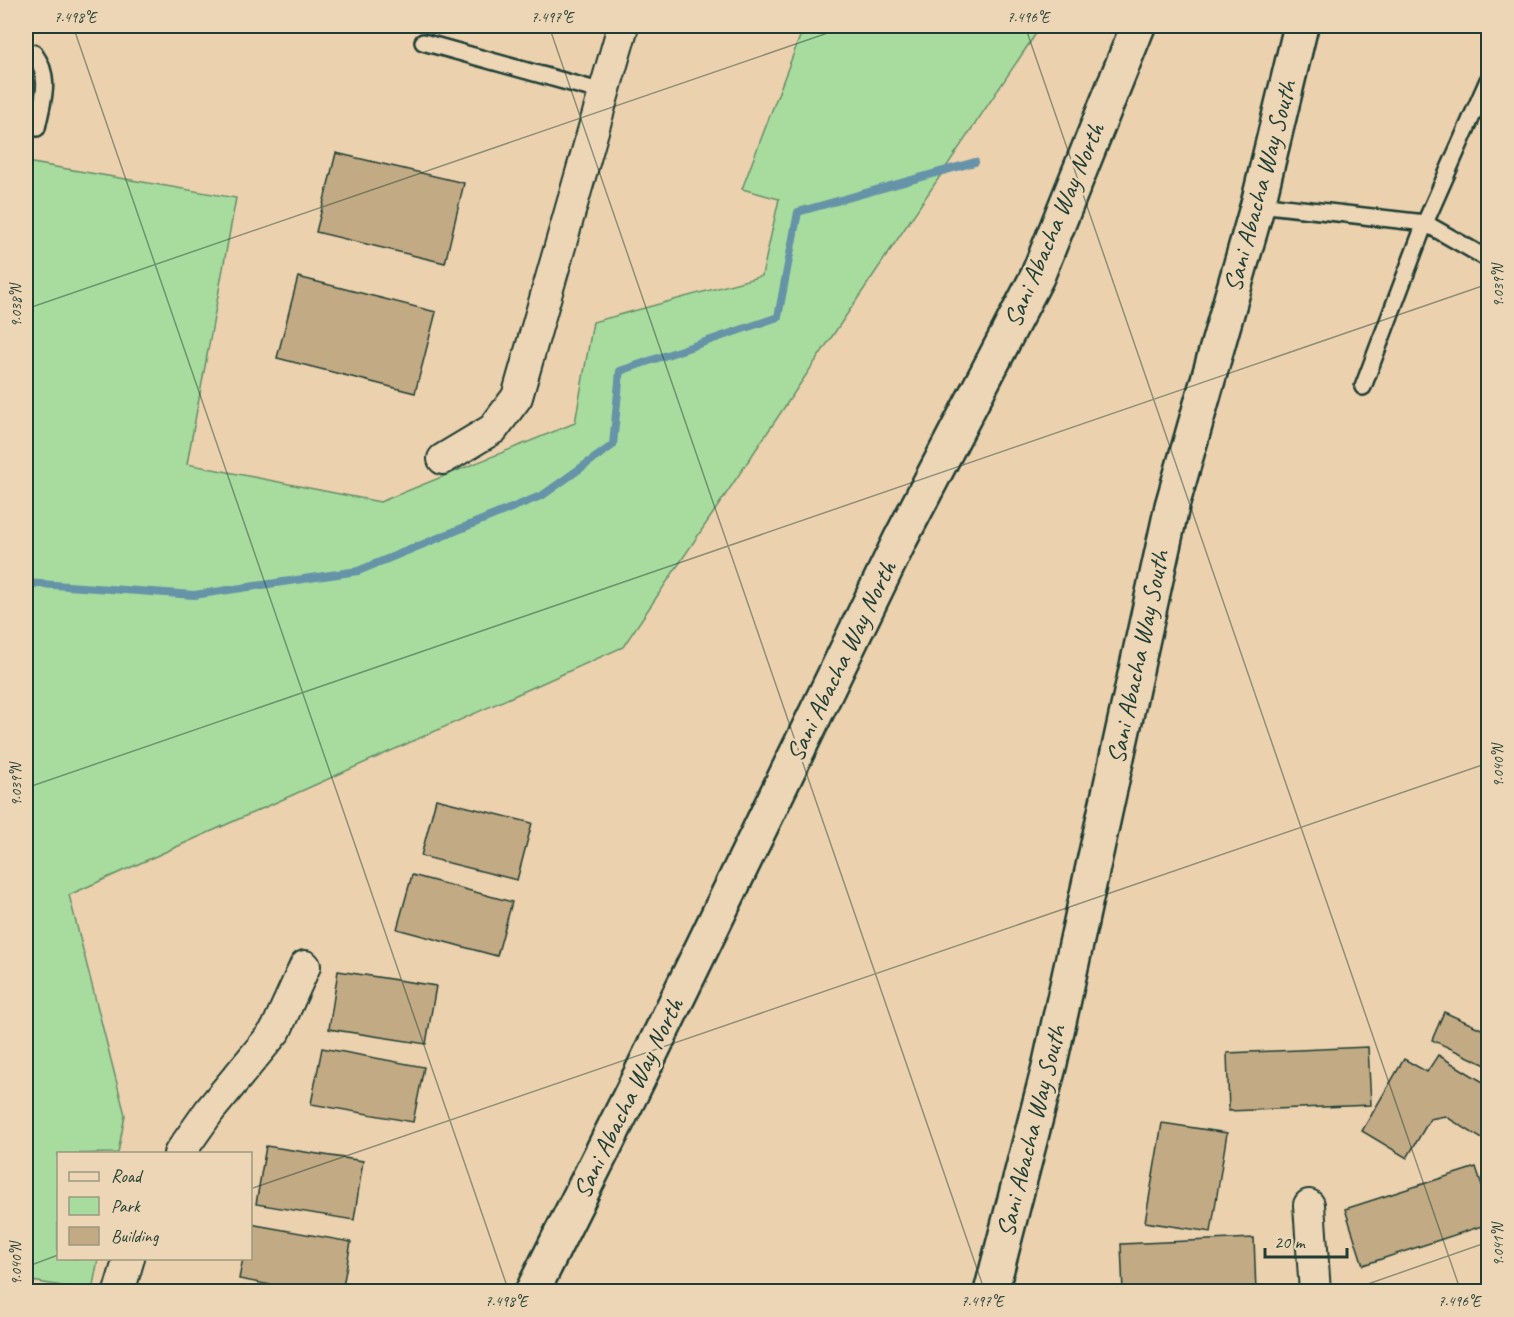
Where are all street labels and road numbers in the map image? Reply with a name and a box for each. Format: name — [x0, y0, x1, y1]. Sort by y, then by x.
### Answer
street label: Sani Abacha Way South — [1216, 75, 1305, 295]
street label: Sani Abacha Way North — [996, 117, 1112, 332]
street label: Sani Abacha Way South — [1099, 545, 1177, 767]
street label: Sani Abacha Way North — [778, 554, 904, 767]
street label: Sani Abacha Way North — [565, 991, 691, 1204]
street label: Sani Abacha Way South — [989, 1020, 1074, 1240]

